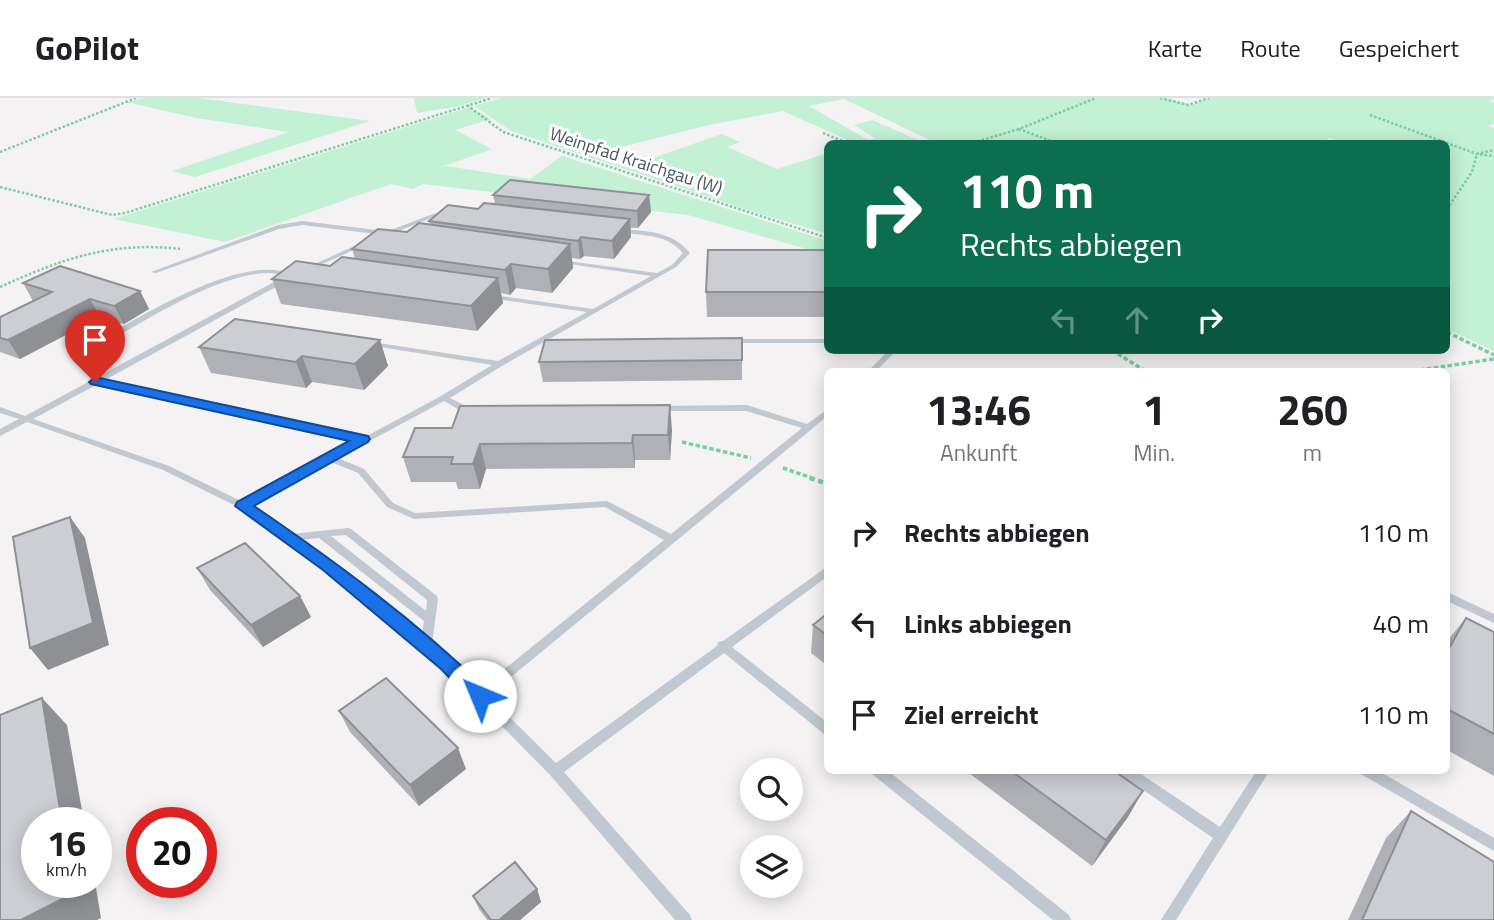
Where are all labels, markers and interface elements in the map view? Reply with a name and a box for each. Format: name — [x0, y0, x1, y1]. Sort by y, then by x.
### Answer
text: GoPilot — [35, 23, 139, 73]
text: Karte — [1148, 30, 1202, 66]
text: Route — [1240, 30, 1301, 66]
text: Gespeichert — [1339, 30, 1459, 66]
street label: Weinpfad Kraichgau (W) — [546, 120, 726, 201]
text: 110 m — [960, 152, 1094, 227]
icon: right — [845, 168, 936, 259]
text: Rechts abbiegen — [960, 220, 1182, 268]
icon: left — [1045, 301, 1083, 339]
icon: ahead — [1118, 301, 1156, 339]
icon: right — [1191, 301, 1229, 339]
pin — [65, 310, 125, 382]
icon: arrive — [76, 321, 114, 359]
text: 13:46 — [926, 377, 1031, 441]
text: 1 — [1142, 377, 1166, 441]
text: 260 — [1277, 377, 1348, 441]
text: Ankunft — [940, 435, 1017, 470]
text: Min. — [1133, 435, 1175, 470]
text: m — [1303, 435, 1322, 470]
text: Rechts abbiegen — [904, 513, 1090, 552]
text: 110 m — [1358, 513, 1429, 552]
icon: right — [845, 514, 883, 552]
text: Links abbiegen — [904, 604, 1072, 643]
text: 40 m — [1372, 604, 1429, 643]
icon: left — [845, 605, 883, 643]
position arrow — [443, 659, 517, 733]
text: Ziel erreicht — [904, 695, 1039, 734]
text: 110 m — [1358, 695, 1429, 734]
icon: arrive — [845, 696, 883, 734]
map controls — [740, 758, 803, 898]
button: search — [740, 758, 803, 821]
speed limit sign: 20 — [126, 807, 217, 898]
text: 16 — [47, 816, 86, 870]
button: layers — [740, 835, 803, 898]
text: km/h — [46, 856, 87, 883]

